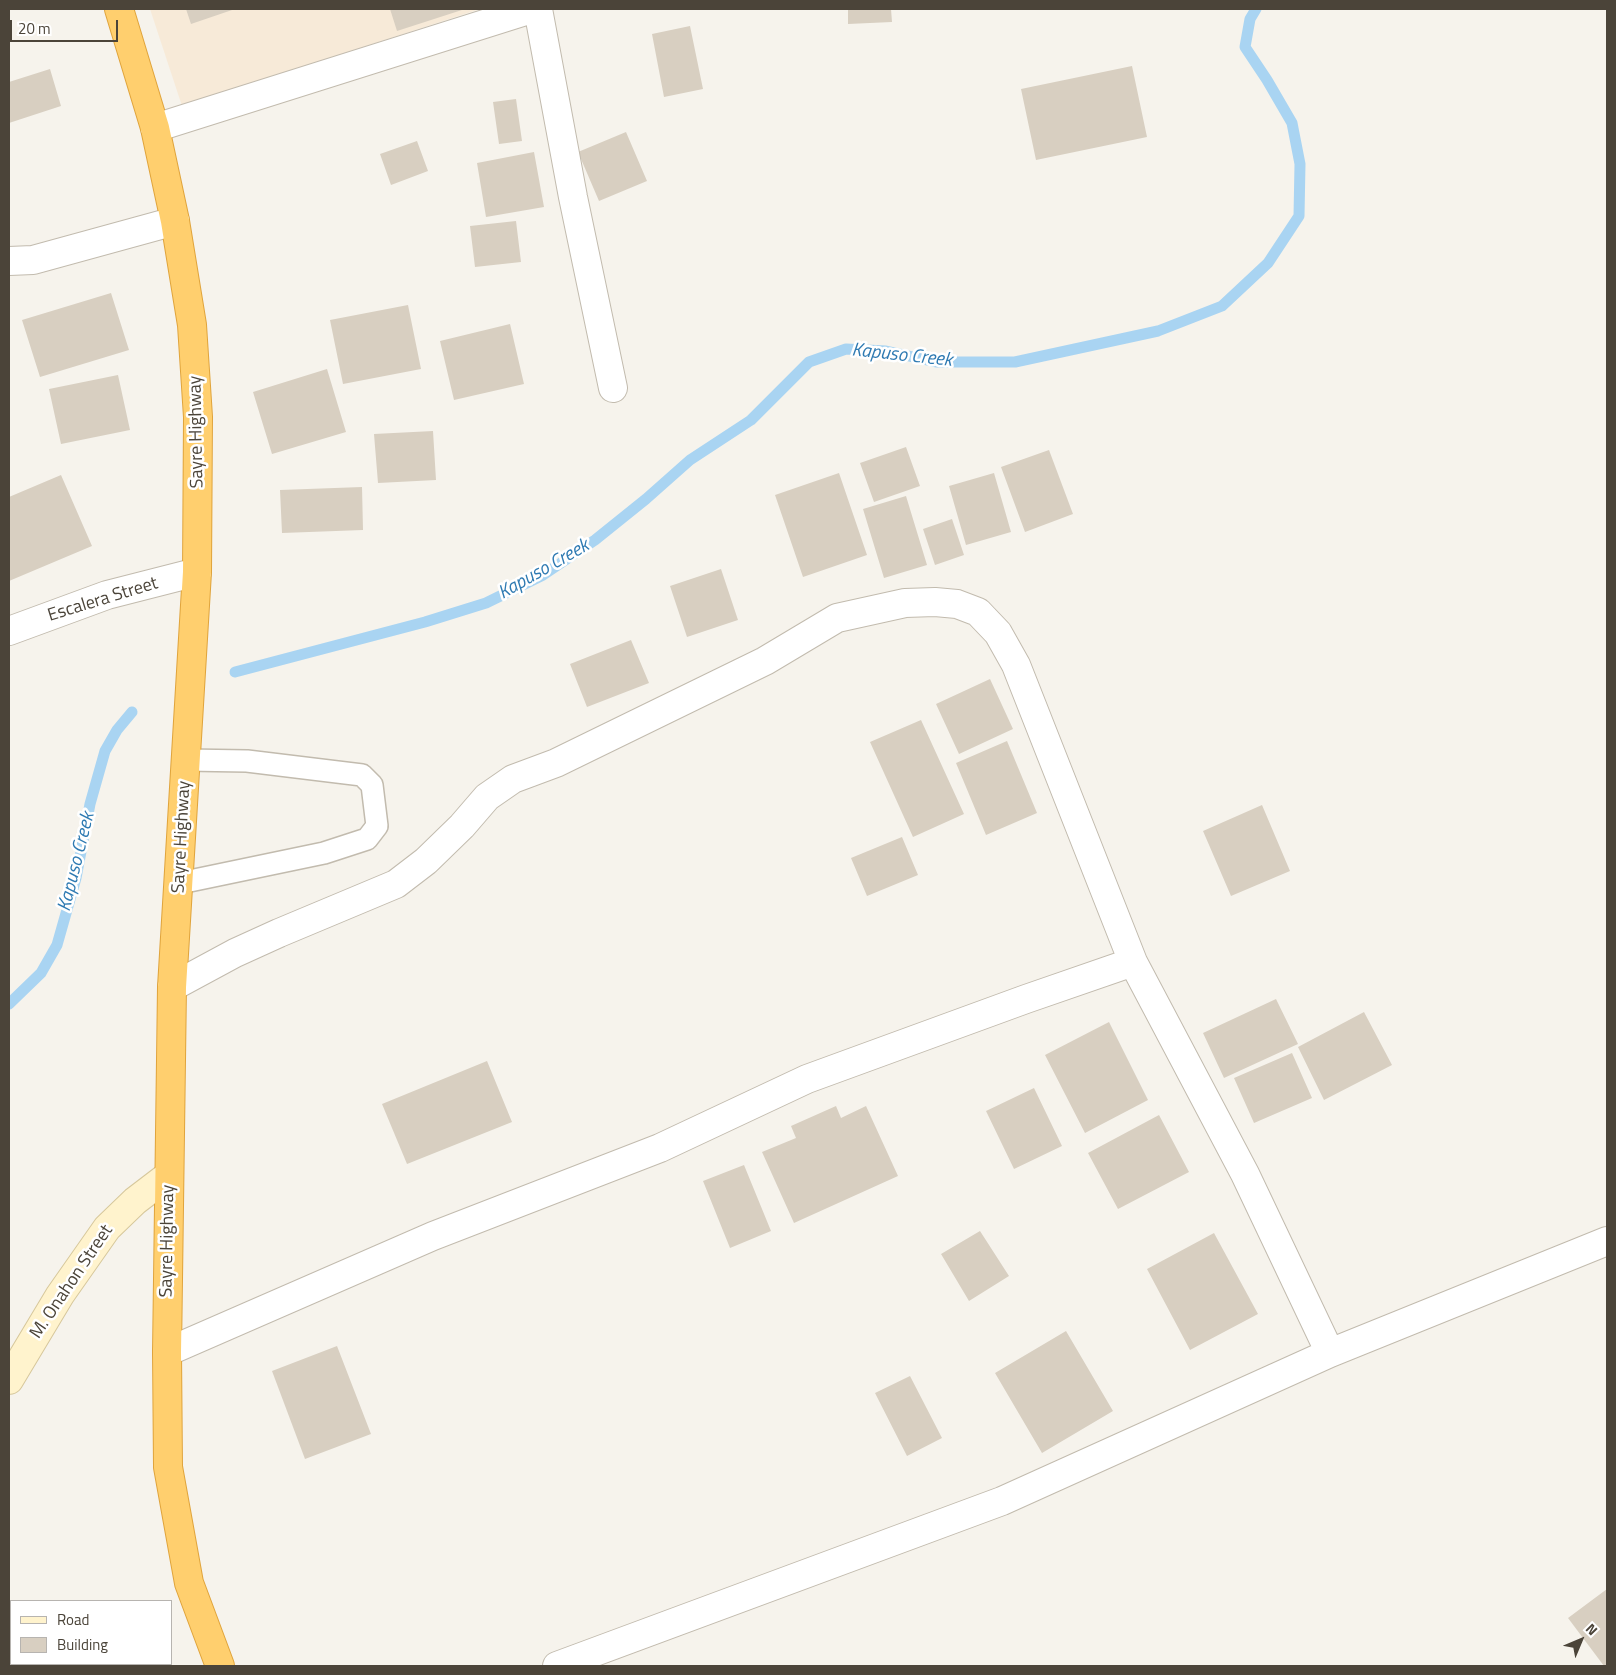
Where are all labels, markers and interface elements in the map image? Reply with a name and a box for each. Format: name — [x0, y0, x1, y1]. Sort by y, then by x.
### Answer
scale bar — [12, 10, 120, 42]
text: 20 m — [18, 17, 51, 40]
water label: Kapuso Creek — [851, 339, 953, 373]
street label: Sayre Highway — [185, 375, 209, 489]
water label: Kapuso Creek — [495, 535, 593, 605]
street label: Escalera Street — [45, 573, 161, 627]
street label: Sayre Highway — [168, 780, 196, 894]
water label: Kapuso Creek — [54, 810, 100, 914]
street label: Sayre Highway — [156, 1184, 180, 1298]
street label: M. Onahon Street — [26, 1221, 118, 1343]
legend — [10, 1600, 172, 1665]
text: Road — [57, 1608, 89, 1631]
north arrow — [1556, 1615, 1606, 1665]
text: N — [1581, 1618, 1603, 1640]
text: Building — [57, 1633, 108, 1656]

